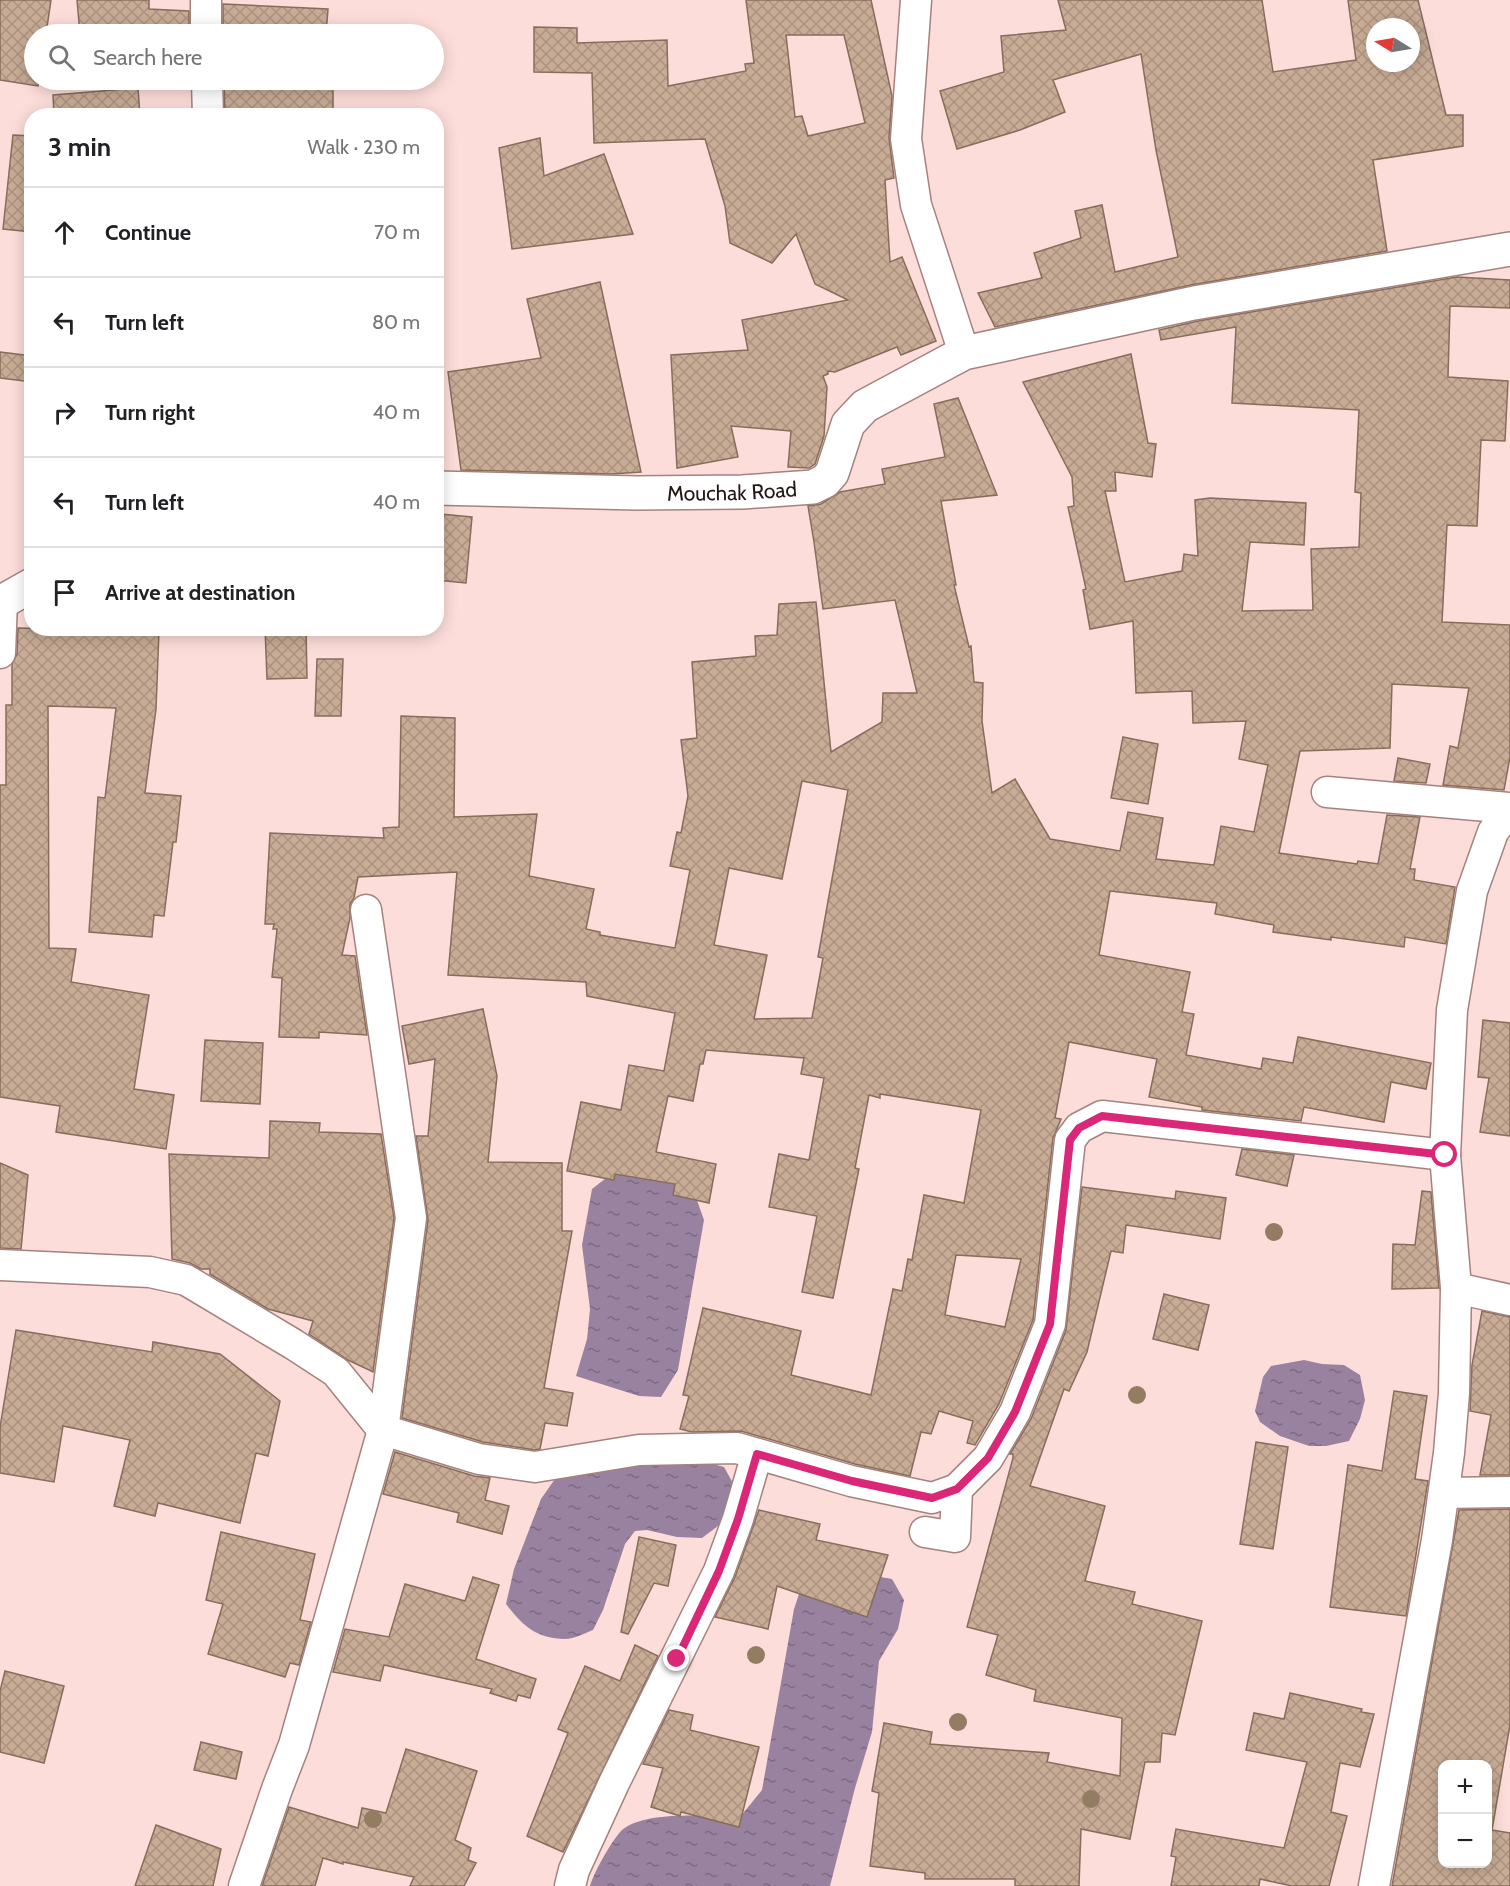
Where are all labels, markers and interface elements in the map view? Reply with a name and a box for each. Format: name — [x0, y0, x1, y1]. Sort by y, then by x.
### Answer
north arrow — [1366, 18, 1420, 72]
search box — [24, 24, 444, 90]
icon: search — [45, 41, 78, 74]
text: Search here — [93, 44, 202, 71]
text: 3 min — [48, 131, 111, 163]
text: Walk · 230 m — [308, 135, 420, 159]
icon: ahead — [48, 216, 81, 249]
text: Continue — [105, 219, 191, 246]
text: 70 m — [374, 220, 420, 244]
icon: left — [48, 306, 81, 339]
text: Turn left — [105, 309, 184, 336]
text: 80 m — [372, 310, 420, 334]
icon: right — [48, 396, 81, 429]
text: Turn right — [105, 399, 195, 426]
text: 40 m — [372, 400, 420, 424]
street label: Mouchak Road — [667, 476, 798, 505]
icon: left — [48, 486, 81, 519]
text: Turn left — [105, 489, 184, 516]
text: 40 m — [372, 490, 420, 514]
icon: arrive — [48, 576, 81, 609]
text: Arrive at destination — [105, 579, 295, 606]
route start — [1431, 1141, 1457, 1167]
route end — [663, 1645, 689, 1671]
map controls — [1438, 1760, 1492, 1868]
button: + — [1438, 1760, 1492, 1814]
button: − — [1438, 1814, 1492, 1868]

